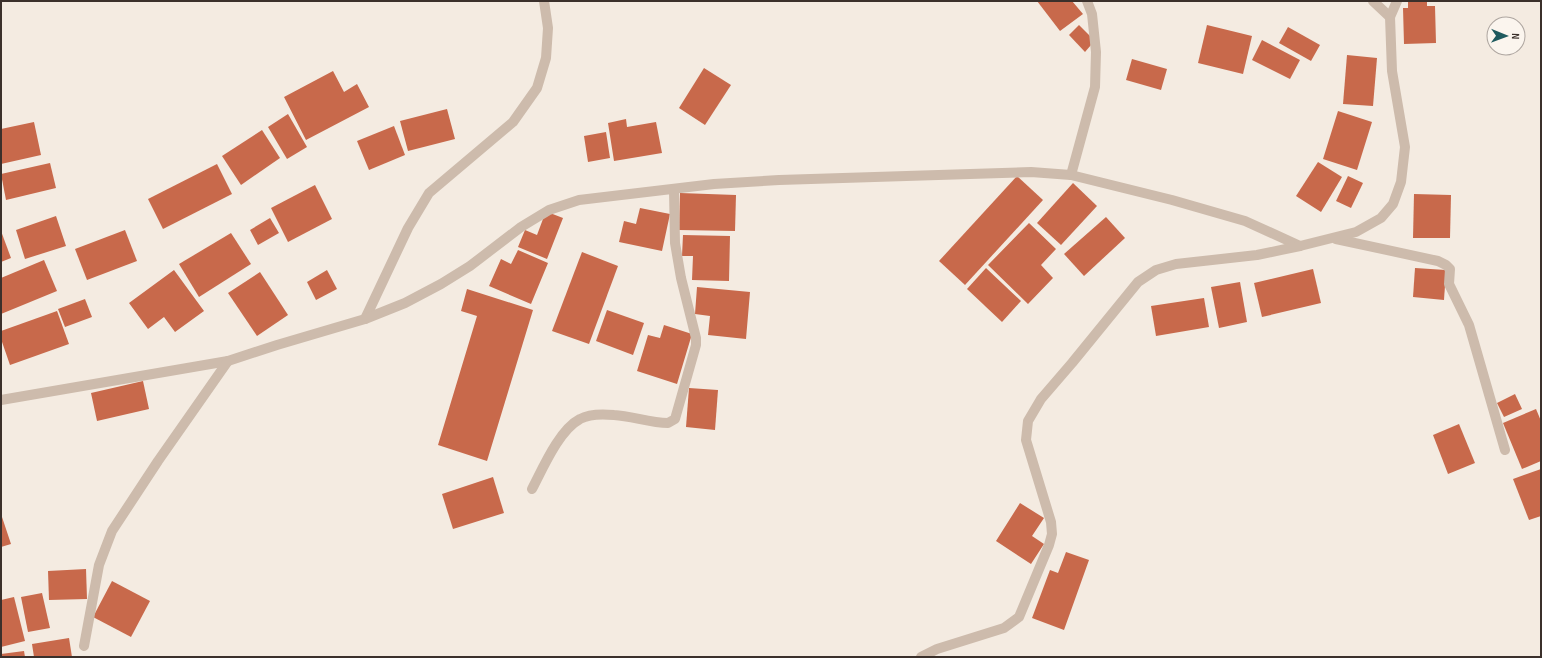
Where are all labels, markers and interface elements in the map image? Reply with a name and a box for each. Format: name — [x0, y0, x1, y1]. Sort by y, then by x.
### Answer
north arrow — [1486, 16, 1526, 56]
text: N — [1509, 33, 1522, 39]

